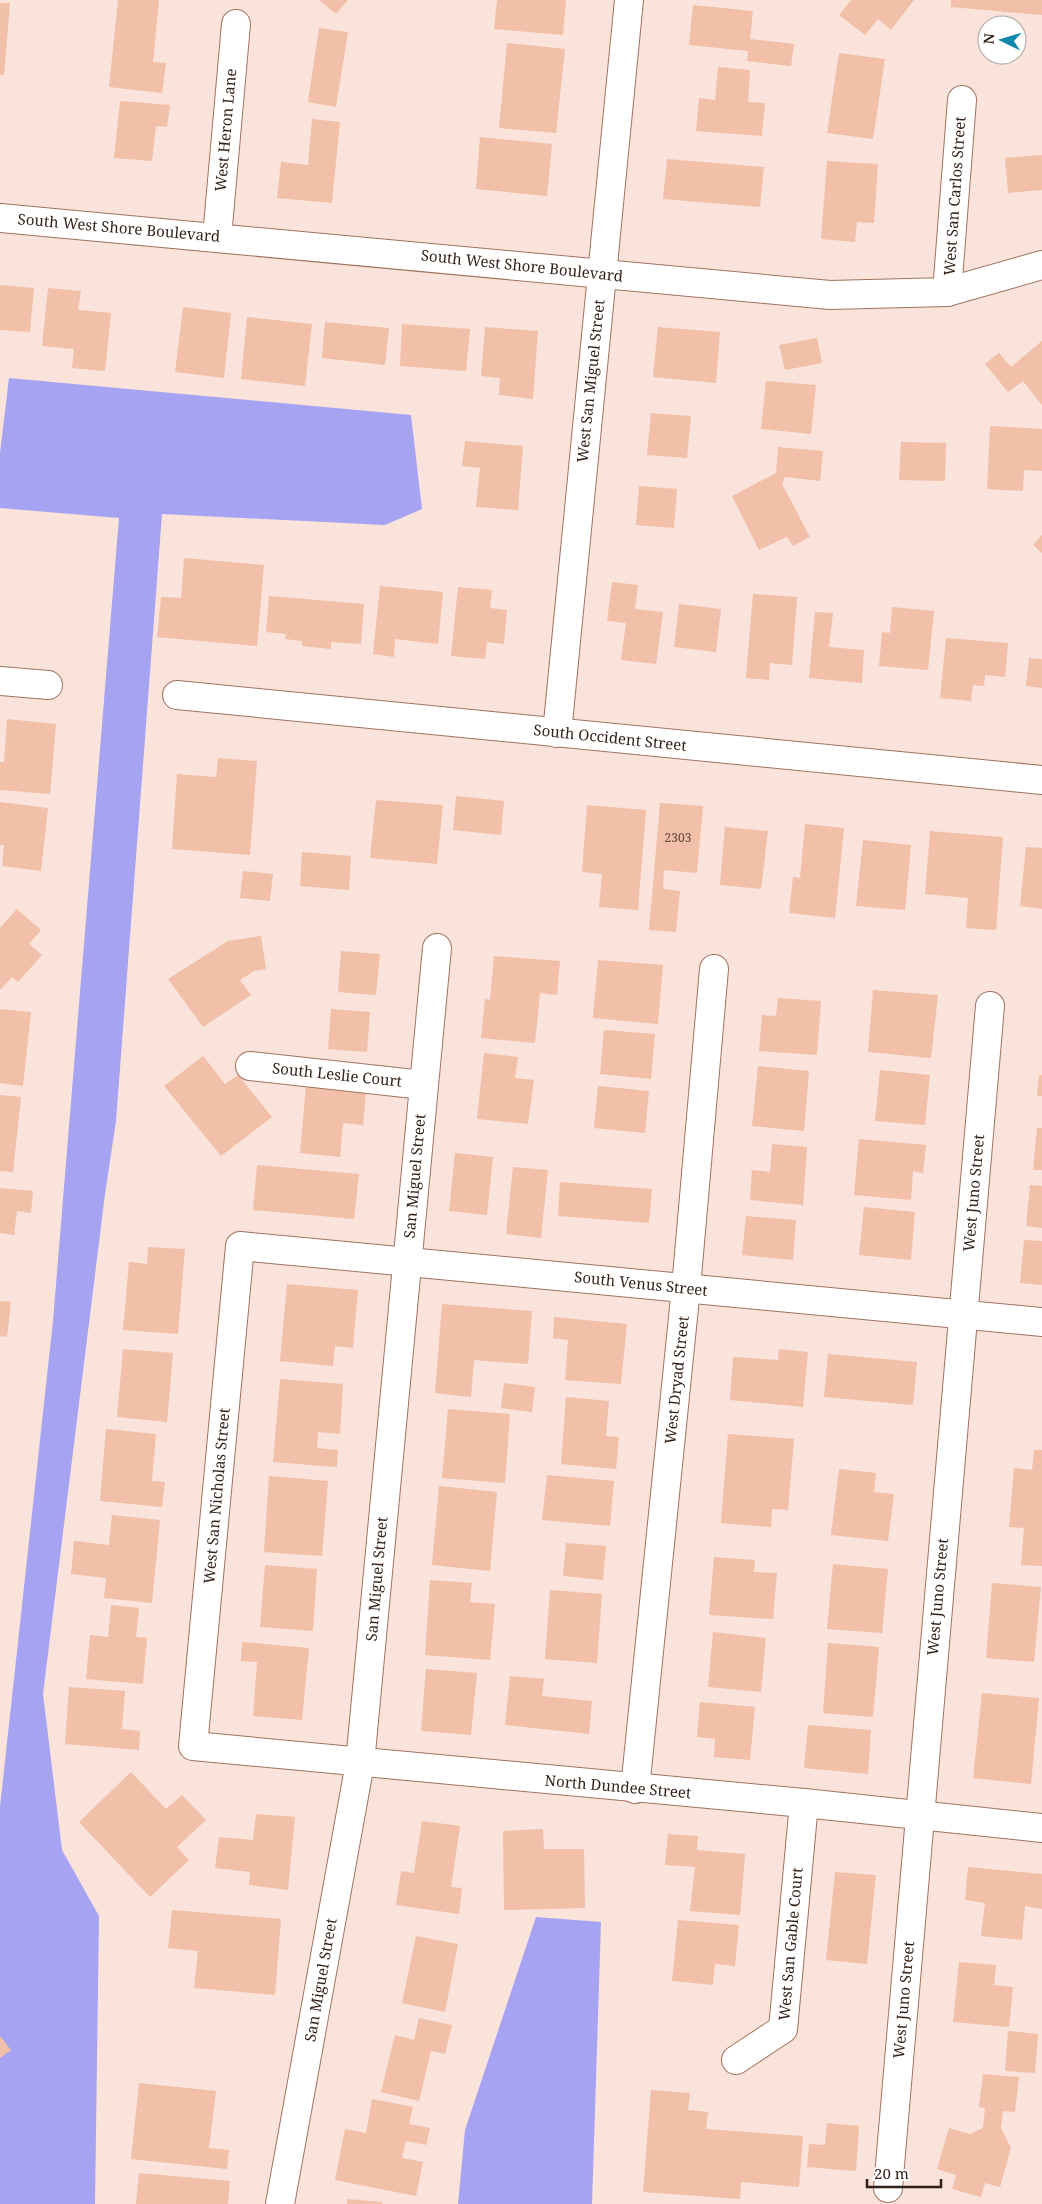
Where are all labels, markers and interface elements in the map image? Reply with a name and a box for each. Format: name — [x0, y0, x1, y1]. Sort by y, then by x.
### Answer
north arrow — [977, 15, 1027, 65]
text: N — [979, 32, 998, 45]
street label: West Heron Lane — [210, 68, 240, 192]
street label: West San Carlos Street — [938, 116, 970, 276]
street label: South West Shore Boulevard — [17, 208, 221, 246]
street label: South West Shore Boulevard — [420, 244, 624, 286]
street label: West San Miguel Street — [571, 298, 609, 463]
street label: South Occident Street — [533, 719, 688, 755]
house number: 2303 — [665, 829, 692, 846]
street label: South Leslie Court — [271, 1057, 403, 1091]
street label: San Miguel Street — [399, 1113, 429, 1239]
street label: West Juno Street — [958, 1133, 988, 1252]
street label: South Venus Street — [573, 1266, 709, 1300]
street label: West Dryad Street — [659, 1315, 693, 1445]
street label: West San Nicholas Street — [198, 1407, 234, 1585]
street label: San Miguel Street — [361, 1516, 391, 1642]
street label: West Juno Street — [922, 1537, 952, 1656]
street label: North Dundee Street — [544, 1770, 692, 1802]
street label: West San Gable Court — [773, 1867, 807, 2021]
street label: San Miguel Street — [299, 1917, 341, 2043]
street label: West Juno Street — [888, 1940, 918, 2059]
scale bar — [867, 2156, 941, 2188]
text: 20 m — [874, 2163, 909, 2183]

